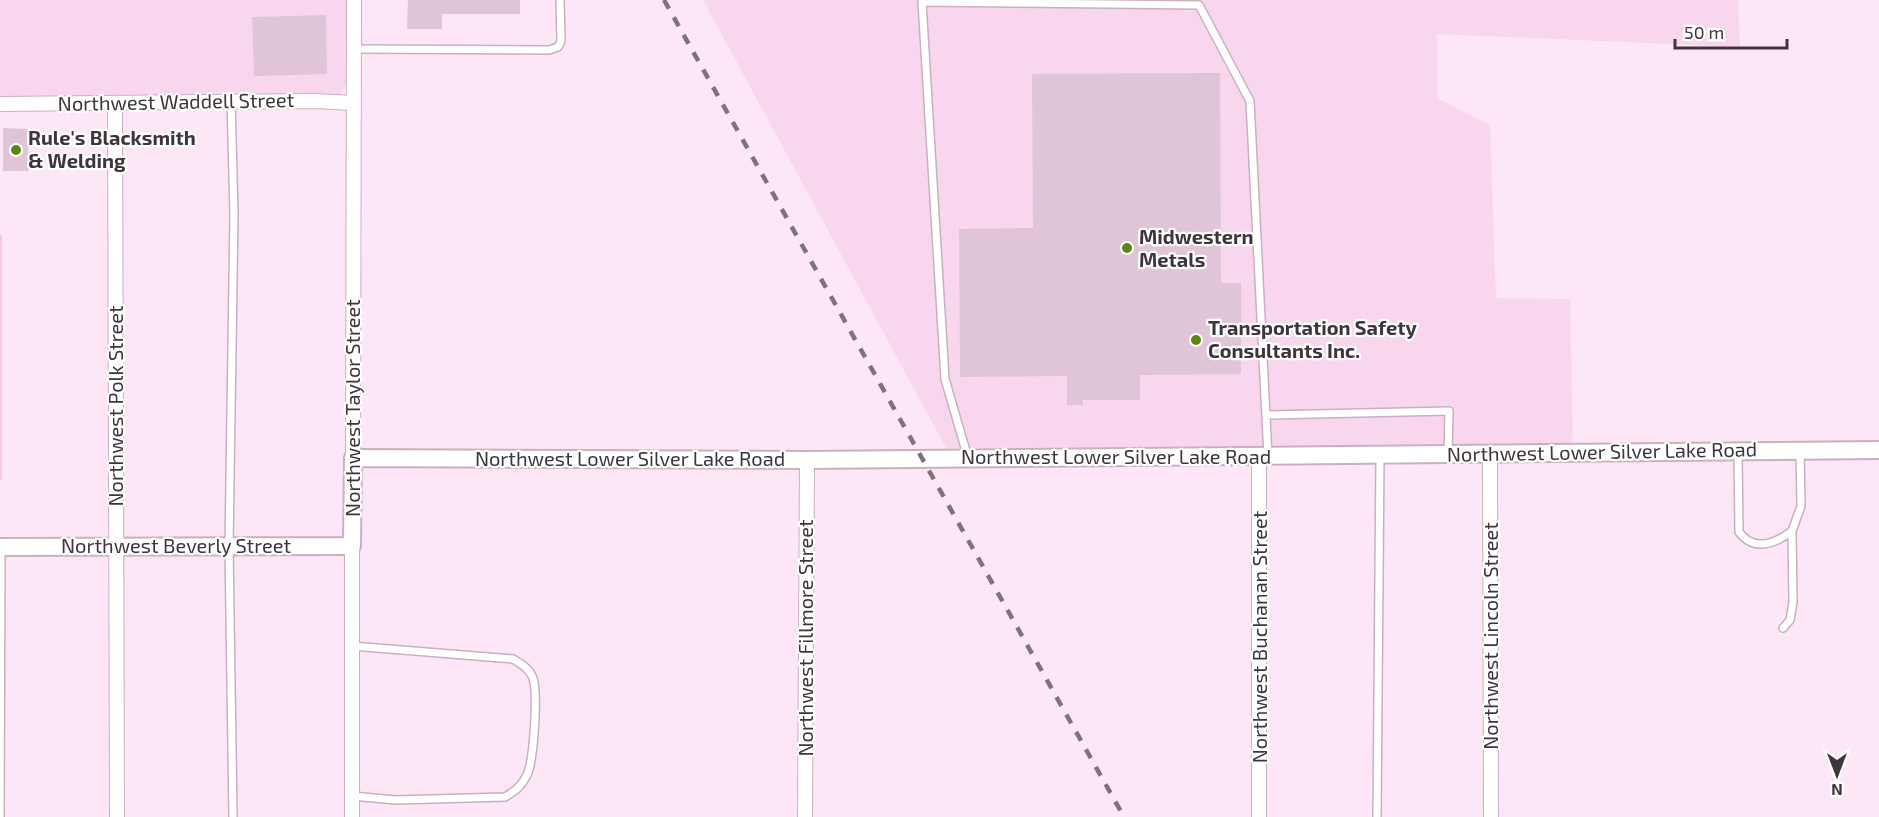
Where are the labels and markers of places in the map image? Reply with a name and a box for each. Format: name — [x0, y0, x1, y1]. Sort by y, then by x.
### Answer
place label: Rule's Blacksmith & Welding — [28, 125, 196, 172]
marker: Rule's Blacksmith & Welding — [9, 143, 23, 157]
place label: Midwestern Metals — [1139, 224, 1254, 271]
marker: Midwestern Metals — [1120, 241, 1134, 255]
place label: Transportation Safety Consultants Inc. — [1208, 315, 1417, 362]
marker: Transportation Safety Consultants Inc. — [1189, 333, 1203, 347]

